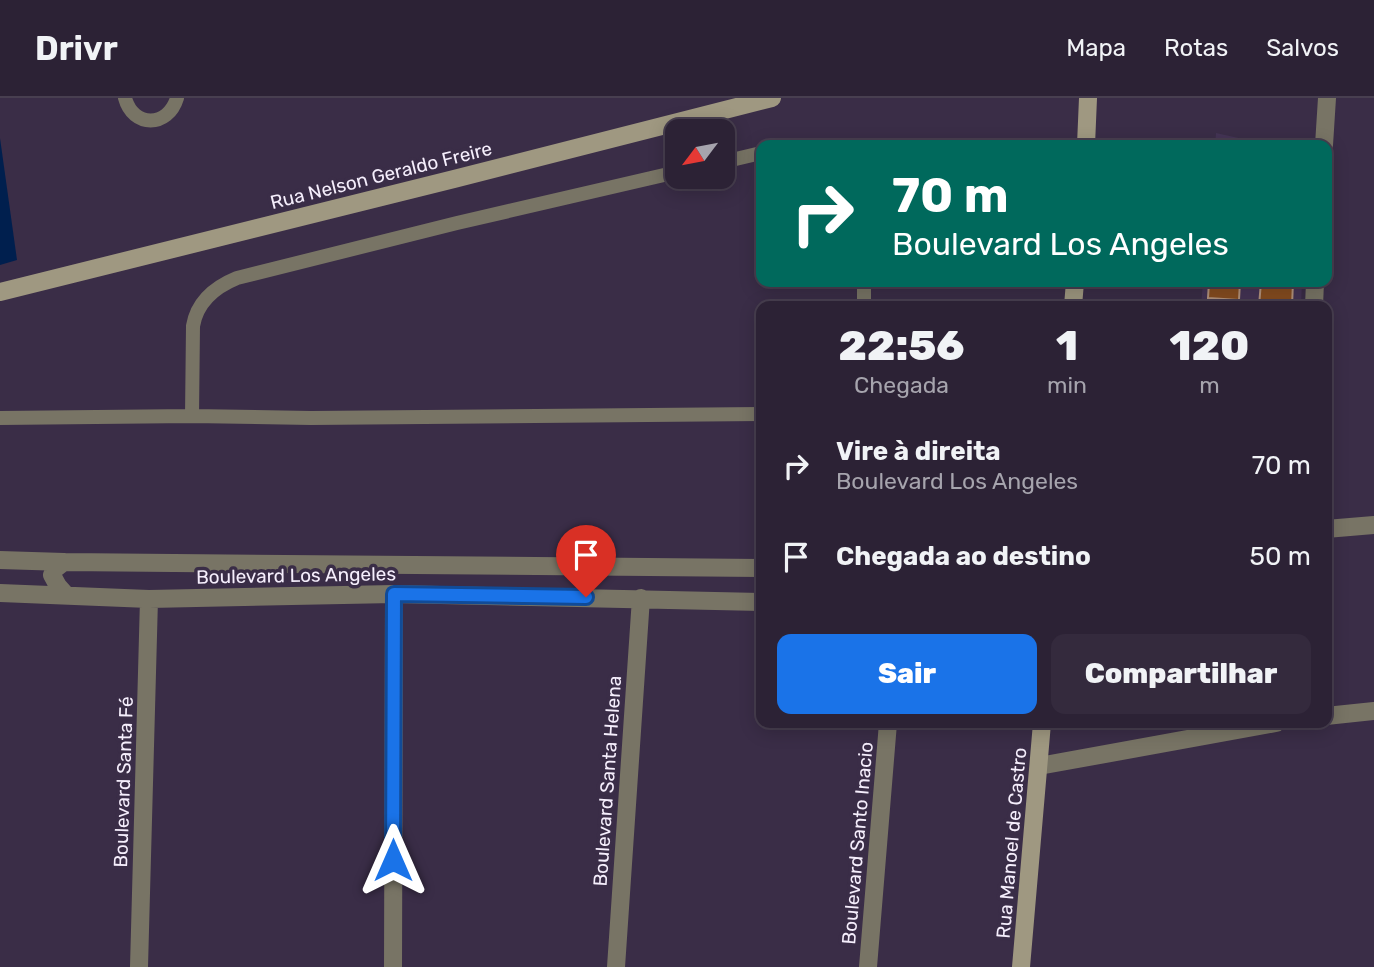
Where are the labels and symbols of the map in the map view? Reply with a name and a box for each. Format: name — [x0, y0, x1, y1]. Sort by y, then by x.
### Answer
north arrow — [665, 119, 735, 189]
street label: Rua Nelson Geraldo Freire — [268, 137, 494, 214]
pin — [556, 525, 616, 597]
street label: Boulevard Los Angeles — [196, 562, 396, 589]
street label: Boulevard Santa Helena — [589, 675, 626, 887]
street label: Boulevard Santa Fé — [109, 696, 138, 868]
street label: Boulevard Santo Inacio — [837, 741, 878, 945]
street label: Rua Manoel de Castro — [992, 747, 1031, 940]
position arrow — [356, 823, 430, 897]

